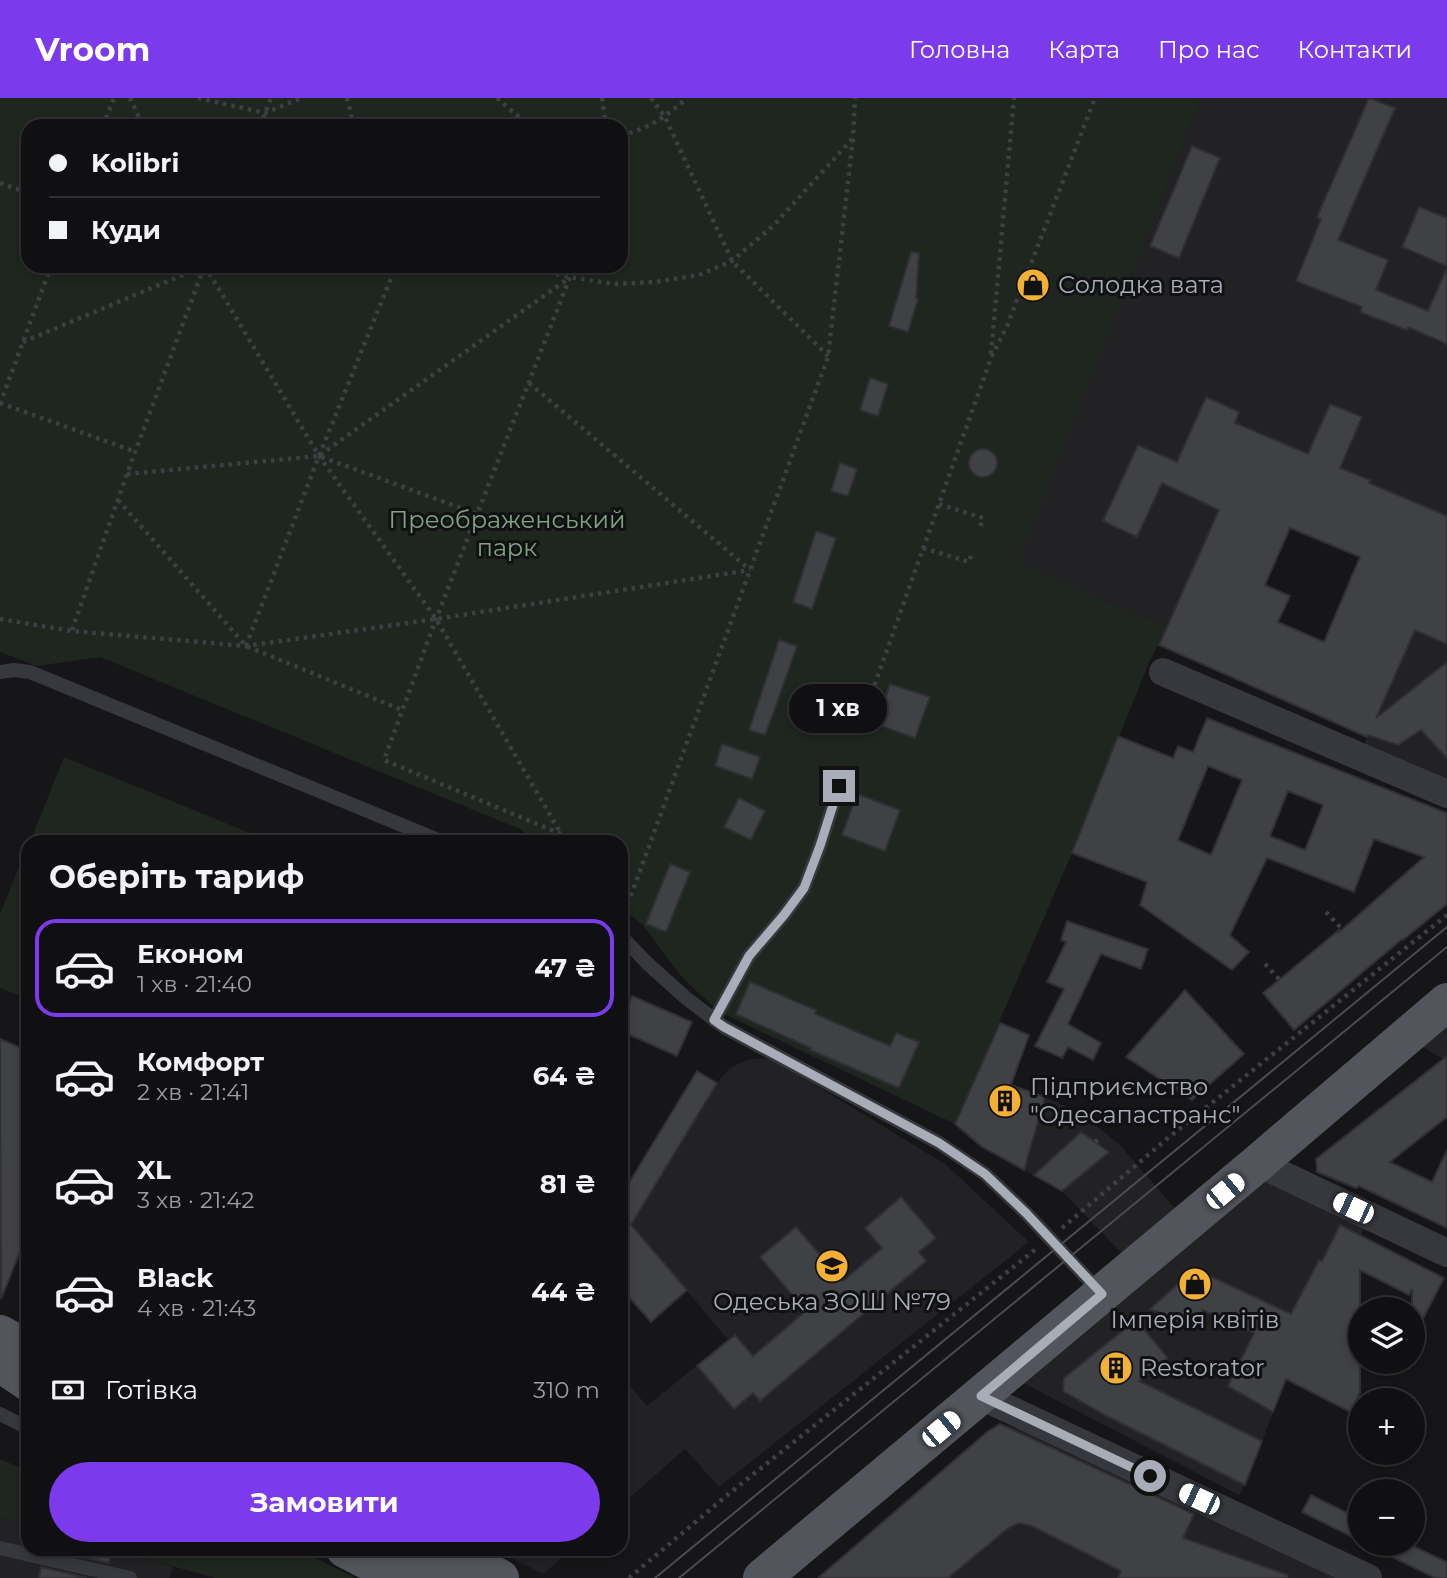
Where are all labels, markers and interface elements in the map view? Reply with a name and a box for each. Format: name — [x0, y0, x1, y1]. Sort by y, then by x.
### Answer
text: Vroom — [35, 29, 150, 69]
text: Головна — [909, 35, 1010, 64]
text: Карта — [1048, 35, 1120, 64]
text: Про нас — [1158, 35, 1260, 64]
text: Контакти — [1298, 35, 1412, 64]
text: Kolibri — [91, 147, 179, 179]
text: Куди — [91, 214, 161, 246]
shop icon: Солодка вата — [1014, 266, 1052, 304]
place label: Солодка вата — [1058, 270, 1224, 299]
park label: Преображенський парк — [389, 505, 626, 562]
callout: 1 хв — [790, 684, 888, 734]
text: 1 хв — [816, 694, 860, 722]
route end — [823, 770, 855, 802]
text: Оберіть тариф — [49, 857, 304, 896]
icon: car — [53, 937, 116, 1000]
text: Економ — [137, 938, 244, 970]
text: 47 ₴ — [534, 952, 596, 984]
text: 1 хв · 21:40 — [137, 970, 252, 998]
icon: car — [53, 1045, 116, 1108]
text: Комфорт — [137, 1046, 264, 1078]
text: 64 ₴ — [533, 1060, 596, 1092]
place label: Підприємство "Одесапастранс" — [1030, 1072, 1240, 1129]
text: 2 хв · 21:41 — [137, 1078, 249, 1106]
building icon: Підприємство "Одесапастранс" — [986, 1082, 1024, 1120]
icon: car — [53, 1153, 116, 1216]
text: XL — [137, 1154, 171, 1186]
text: 81 ₴ — [540, 1168, 596, 1200]
car — [1203, 1169, 1248, 1213]
text: 3 хв · 21:42 — [137, 1186, 254, 1214]
car — [1330, 1190, 1377, 1226]
school or university icon: Одеська ЗОШ №79 — [813, 1247, 851, 1285]
icon: car — [53, 1261, 116, 1324]
text: Black — [137, 1262, 213, 1294]
shop icon: Імперія квітів — [1176, 1265, 1214, 1303]
text: 44 ₴ — [531, 1276, 596, 1308]
place label: Одеська ЗОШ №79 — [713, 1287, 951, 1316]
text: 4 хв · 21:43 — [137, 1294, 256, 1322]
map controls — [1348, 1297, 1425, 1556]
button: layers — [1348, 1297, 1425, 1374]
place label: Імперія квітів — [1111, 1305, 1279, 1334]
building icon: Restorator — [1097, 1349, 1135, 1387]
place label: Restorator — [1140, 1353, 1265, 1382]
icon: cash — [49, 1371, 87, 1409]
text: Готівка — [105, 1374, 198, 1406]
text: 310 m — [533, 1376, 600, 1404]
button: + — [1348, 1388, 1425, 1465]
car — [919, 1407, 964, 1451]
route start — [1134, 1460, 1166, 1492]
button: Замовити — [49, 1462, 600, 1542]
button: − — [1348, 1479, 1425, 1556]
car — [1176, 1481, 1223, 1517]

